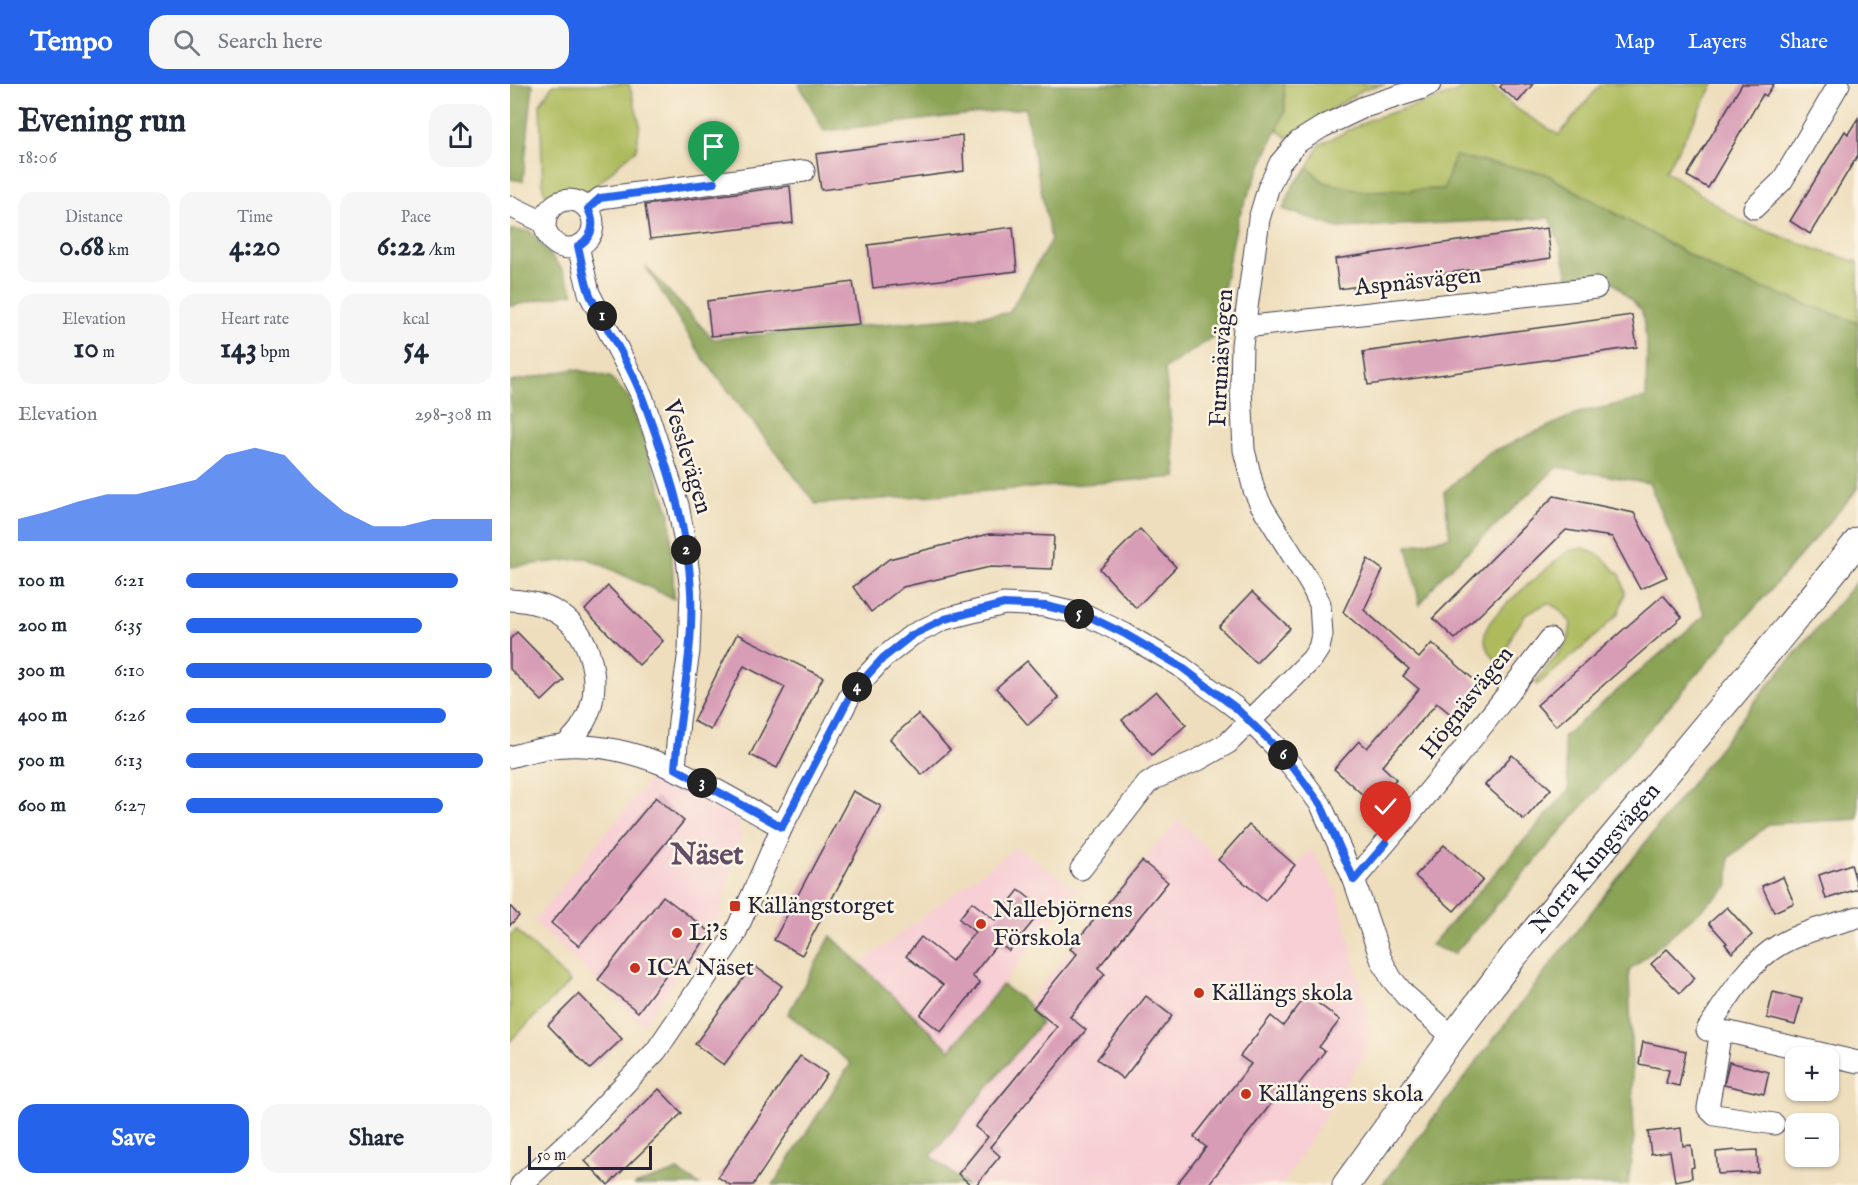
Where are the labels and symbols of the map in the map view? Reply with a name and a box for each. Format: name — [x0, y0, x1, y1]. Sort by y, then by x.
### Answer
pin — [688, 121, 739, 183]
street label: Aspnäsvägen — [1352, 260, 1483, 304]
street label: Furunäsvägen — [1203, 288, 1241, 428]
pin: 1 — [587, 301, 617, 331]
street label: Vesslevägen — [655, 395, 719, 518]
pin: 2 — [671, 535, 701, 565]
pin: 5 — [1064, 599, 1094, 629]
street label: Högnäsvägen — [1413, 640, 1521, 766]
pin: 4 — [842, 672, 872, 702]
pin: 6 — [1268, 740, 1298, 770]
pin: 3 — [687, 768, 717, 798]
street label: Norra Kungsvägen — [1523, 776, 1668, 941]
pin — [1360, 781, 1411, 843]
district label: Näset — [670, 837, 744, 875]
place label: Källängstorget — [747, 891, 895, 922]
place label: Nallebjörnens Förskola — [993, 895, 1133, 954]
marker: Källängstorget — [728, 899, 742, 913]
marker: Nallebjörnens Förskola — [974, 917, 988, 931]
place label: Li’s — [689, 918, 728, 949]
marker: Li’s — [670, 926, 684, 940]
place label: ICA Näset — [647, 953, 754, 984]
marker: ICA Näset — [628, 961, 642, 975]
place label: Källängs skola — [1211, 978, 1353, 1009]
marker: Källängs skola — [1192, 986, 1206, 1000]
place label: Källängens skola — [1258, 1079, 1424, 1110]
marker: Källängens skola — [1239, 1087, 1253, 1101]
scale bar — [528, 1143, 652, 1170]

